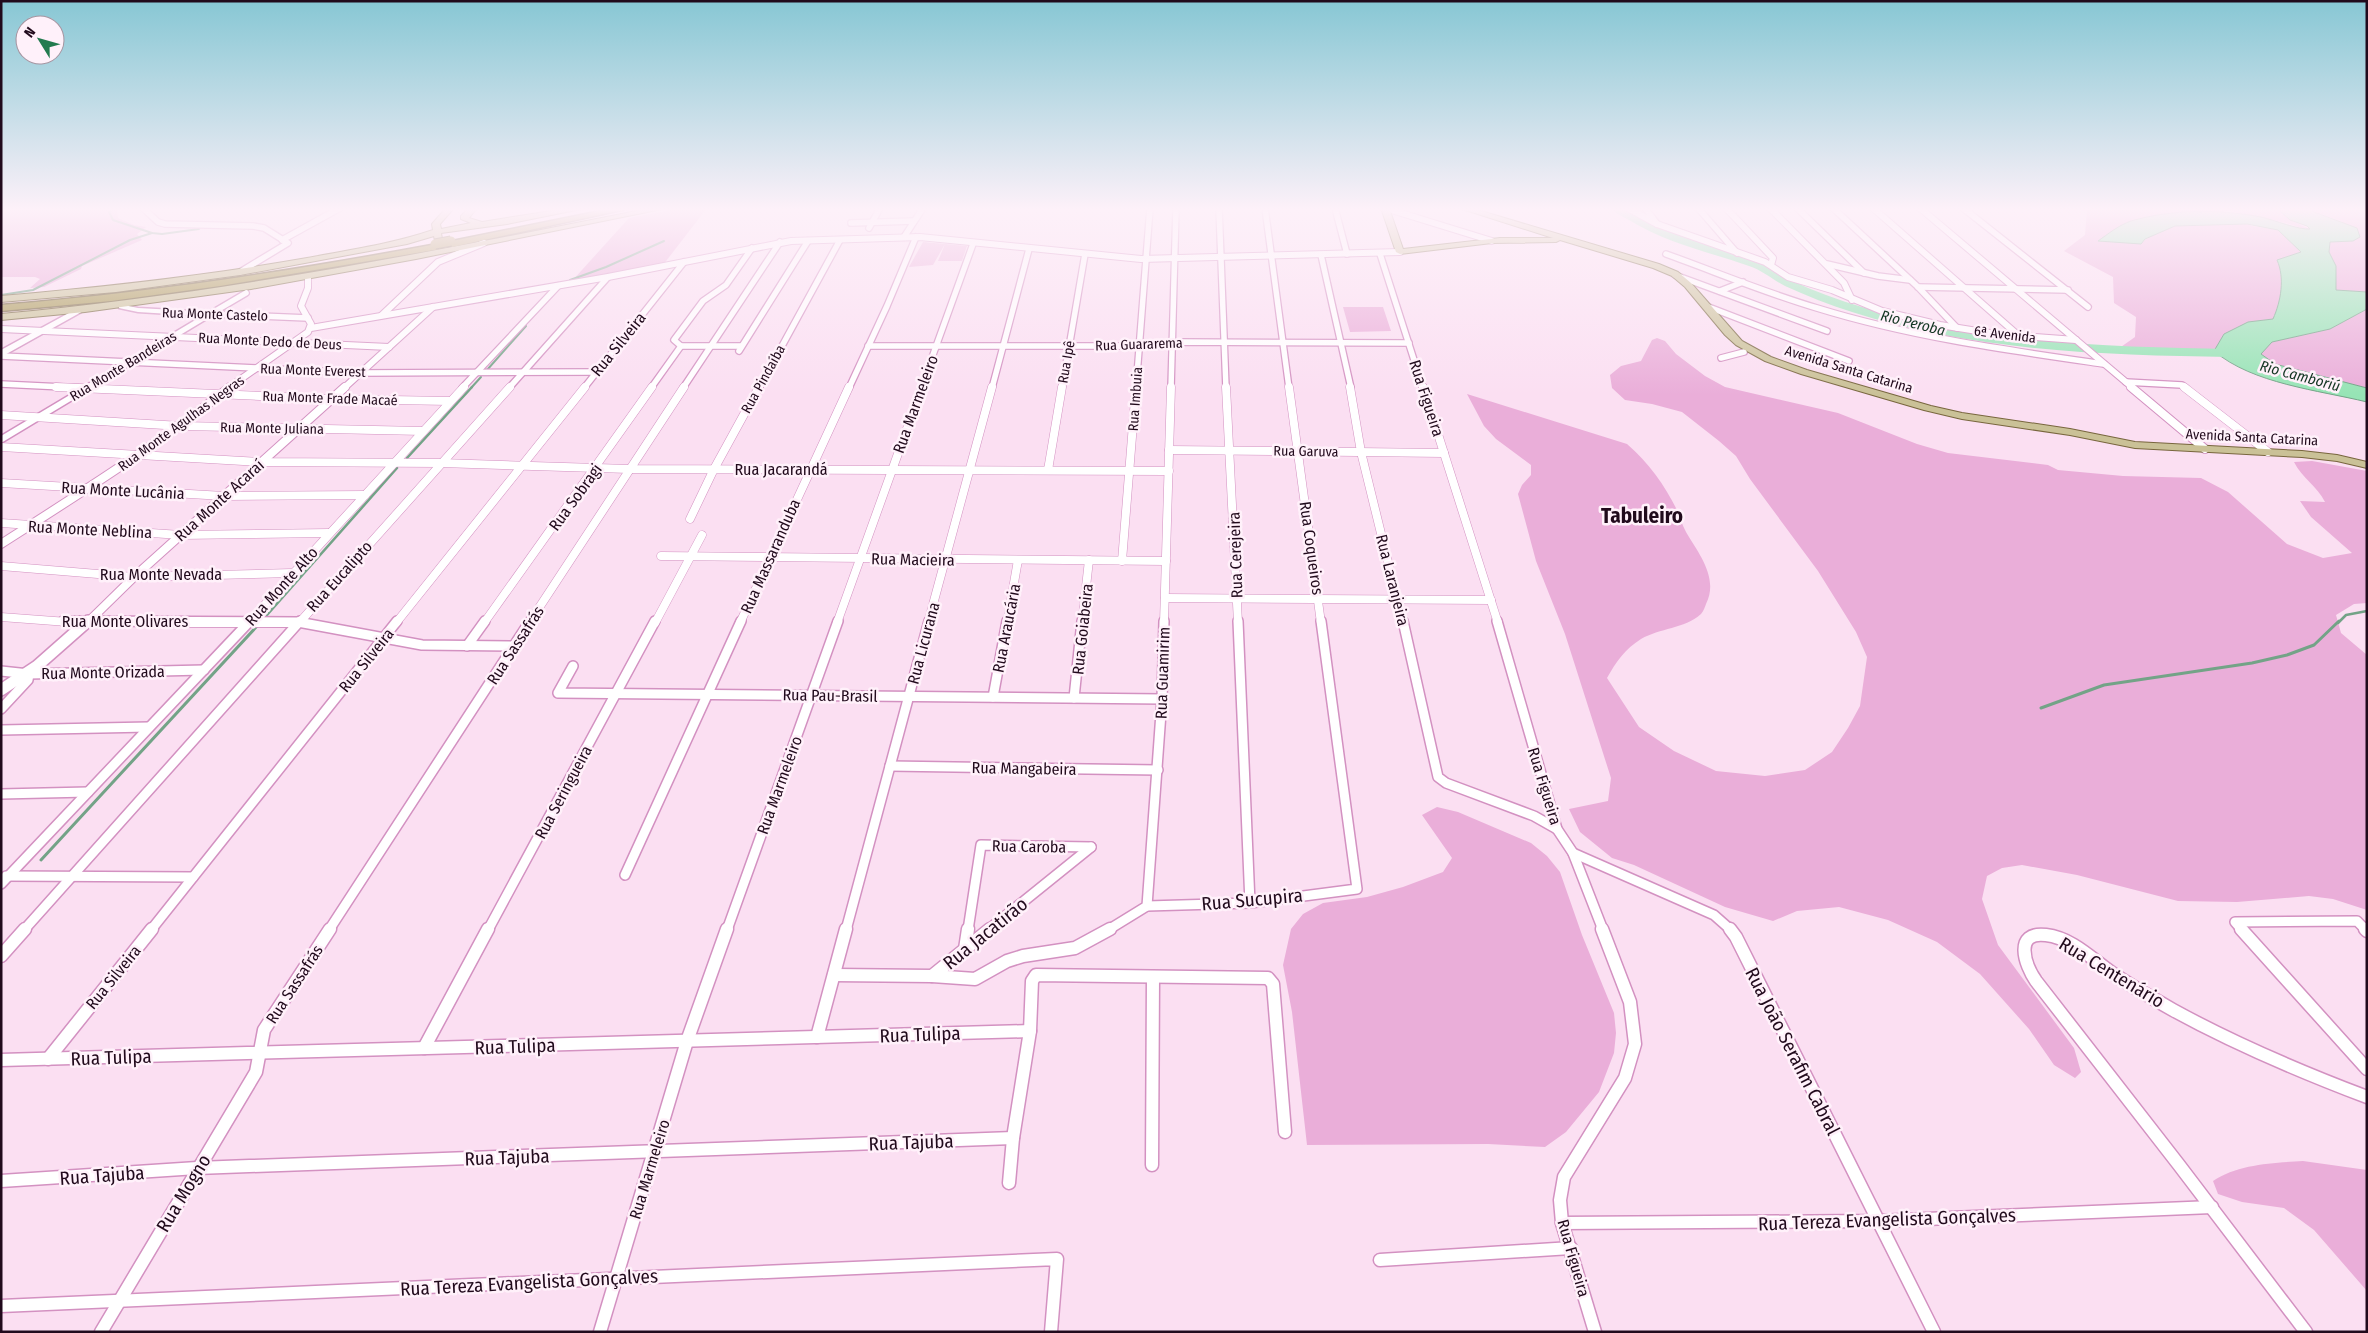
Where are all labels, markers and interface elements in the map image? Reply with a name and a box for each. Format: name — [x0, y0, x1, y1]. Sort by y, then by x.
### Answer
north arrow — [15, 15, 65, 65]
text: N — [21, 24, 39, 41]
street label: Rua Monte Castelo — [162, 304, 268, 325]
water label: Rio Peroba — [1879, 306, 1947, 340]
street label: Rua Silveira — [587, 308, 650, 380]
street label: 6ª Avenida — [1973, 322, 2037, 347]
street label: Rua Monte Bandeiras — [67, 328, 180, 405]
street label: Rua Monte Dedo de Deus — [198, 329, 342, 354]
street label: Rua Guararema — [1095, 334, 1183, 355]
street label: Rua Ipê — [1054, 339, 1079, 385]
street label: Rua Pindaíba — [738, 342, 789, 416]
street label: Avenida Santa Catarina — [1783, 342, 1915, 397]
street label: Rua Marmeleiro — [889, 352, 942, 456]
street label: Rua Figueira — [1405, 357, 1448, 439]
water label: Rio Camboriú — [2258, 357, 2342, 395]
street label: Rua Monte Everest — [260, 360, 367, 381]
street label: Rua Imbuia — [1125, 366, 1146, 432]
street label: Rua Monte Agulhas Negras — [115, 372, 248, 475]
street label: Rua Monte Frade Macaé — [262, 388, 398, 409]
street label: Rua Monte Juliana — [220, 419, 324, 438]
street label: Avenida Santa Catarina — [2185, 426, 2319, 449]
street label: Rua Garuva — [1273, 442, 1339, 461]
street label: Rua Monte Acaraí — [171, 455, 268, 545]
street label: Rua Sobragi — [545, 460, 606, 534]
street label: Rua Jacarandá — [734, 460, 828, 479]
street label: Rua Monte Lucânia — [61, 478, 185, 503]
street label: Rua Massaranduba — [737, 496, 804, 617]
street label: Rua Coqueiros — [1296, 500, 1327, 596]
district label: Tabuleiro — [1601, 503, 1683, 529]
street label: Rua Cerejeira — [1224, 511, 1247, 598]
street label: Rua Monte Neblina — [27, 517, 153, 542]
street label: Rua Laranjeira — [1372, 532, 1413, 628]
street label: Rua Eucalipto — [303, 537, 376, 616]
street label: Rua Monte Alto — [241, 543, 322, 630]
street label: Rua Macieira — [871, 549, 955, 570]
street label: Rua Monte Nevada — [100, 565, 222, 584]
street label: Rua Araucária — [989, 582, 1024, 674]
street label: Rua Goiabeira — [1068, 582, 1097, 676]
street label: Rua Licurana — [903, 600, 944, 686]
street label: Rua Sassafrás — [483, 602, 548, 688]
street label: Rua Monte Olivares — [62, 612, 188, 631]
street label: Rua Silveira — [335, 624, 398, 696]
street label: Rua Guamirim — [1151, 627, 1174, 719]
street label: Rua Monte Orizada — [41, 662, 165, 683]
street label: Rua Pau-Brasil — [782, 685, 878, 706]
street label: Rua Marmeleiro — [753, 733, 806, 837]
street label: Rua Seringueira — [531, 742, 596, 842]
street label: Rua Figueira — [1524, 745, 1565, 827]
street label: Rua Mangabeira — [971, 758, 1077, 779]
street label: Rua Caroba — [992, 836, 1066, 857]
street label: Rua Sucupira — [1200, 884, 1304, 915]
street label: Rua Jacatirão — [938, 892, 1032, 974]
street label: Rua Centenário — [2055, 932, 2169, 1013]
street label: Rua Silveira — [82, 941, 145, 1013]
street label: Rua Sassafrás — [262, 941, 327, 1027]
street label: Rua João Serafim Cabral — [1740, 964, 1845, 1139]
street label: Rua Tulipa — [879, 1022, 961, 1047]
street label: Rua Tulipa — [474, 1034, 556, 1059]
street label: Rua Tulipa — [70, 1045, 152, 1070]
street label: Rua Marmeleiro — [625, 1117, 674, 1221]
street label: Rua Tajuba — [868, 1130, 954, 1155]
street label: Rua Tajuba — [464, 1145, 550, 1170]
street label: Rua Mogno — [151, 1150, 216, 1236]
street label: Rua Tajuba — [59, 1161, 145, 1190]
street label: Rua Tereza Evangelista Gonçalves — [1758, 1204, 2016, 1235]
street label: Rua Figueira — [1553, 1217, 1594, 1299]
street label: Rua Tereza Evangelista Gonçalves — [400, 1264, 659, 1301]

